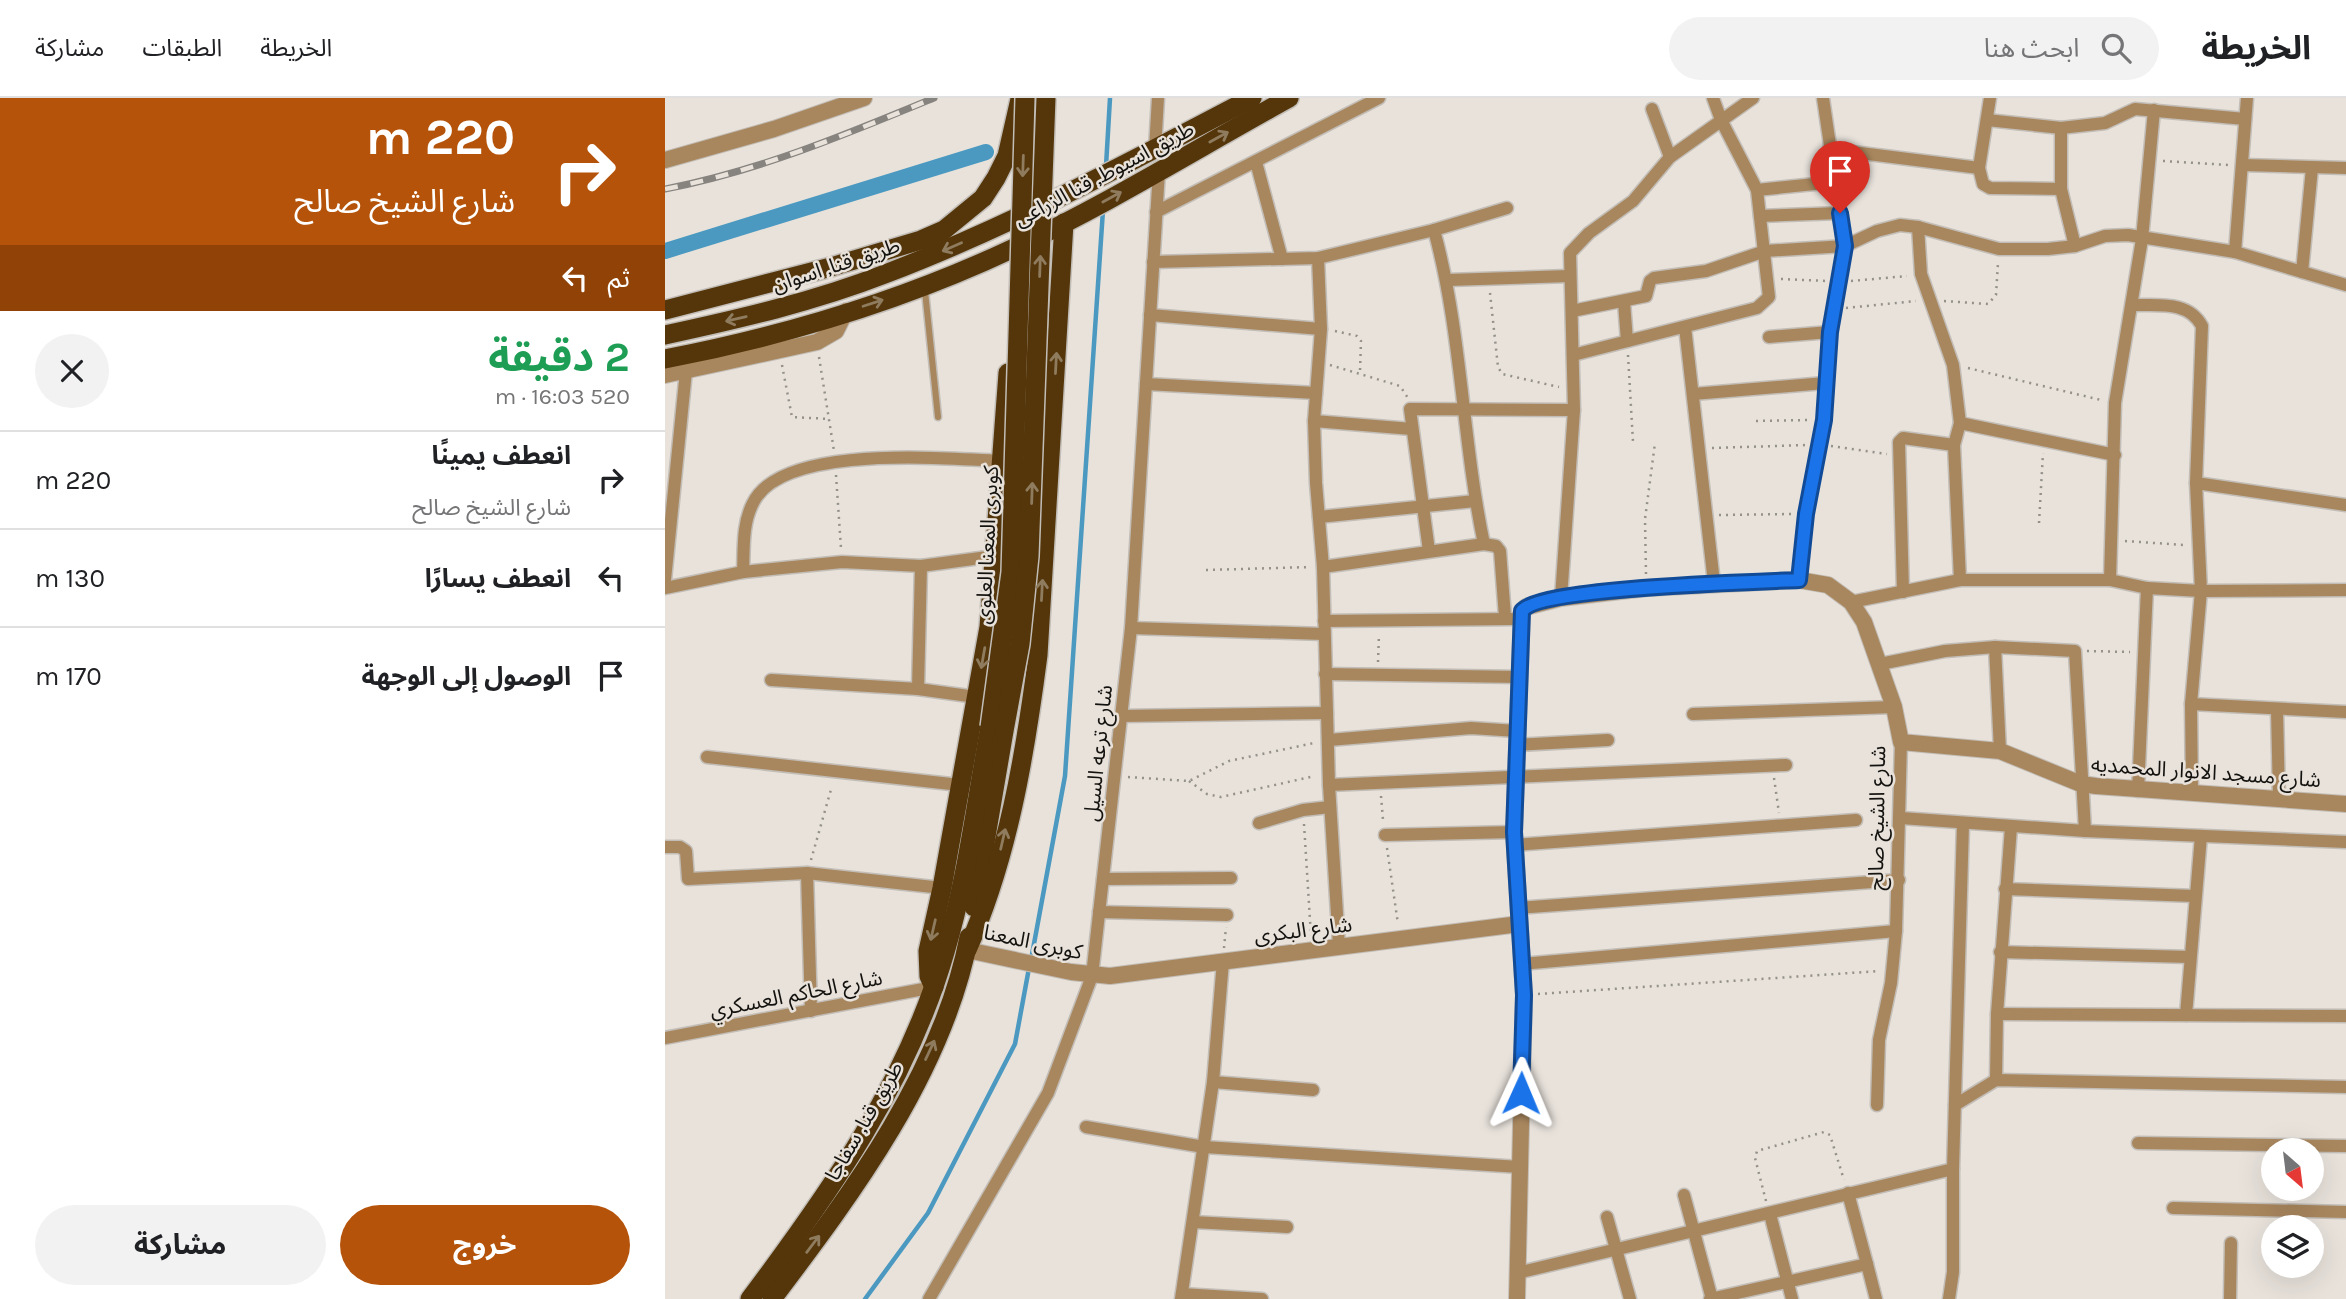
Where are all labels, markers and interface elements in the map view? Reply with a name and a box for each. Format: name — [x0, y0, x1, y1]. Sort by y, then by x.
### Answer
search box — [1669, 17, 2159, 80]
icon: search — [2097, 29, 2135, 67]
text: الخريطة — [2201, 29, 2311, 67]
text: ابحث هنا — [1984, 33, 2079, 64]
text: مشاركة — [35, 34, 104, 62]
text: الطبقات — [142, 34, 222, 62]
text: الخريطة — [260, 34, 332, 62]
text: 220 m — [366, 109, 515, 166]
street label: طريق اسيوط, قنا الزراعى — [1010, 116, 1198, 232]
icon: right — [539, 126, 630, 217]
one-way arrow — [1208, 130, 1228, 144]
pin — [1810, 141, 1870, 213]
icon: arrive — [1821, 152, 1859, 190]
one-way arrow — [1017, 154, 1030, 177]
text: شارع الشيخ صالح — [294, 183, 515, 220]
one-way arrow — [1101, 190, 1121, 204]
street label: طريق قنا, اسوان — [769, 233, 903, 298]
one-way arrow — [942, 241, 963, 254]
one-way arrow — [1033, 254, 1047, 277]
icon: left — [556, 259, 594, 297]
text: ثم — [608, 263, 630, 294]
one-way arrow — [861, 295, 883, 308]
one-way arrow — [726, 313, 748, 326]
text: 2 دقيقة — [488, 332, 630, 382]
button: close — [35, 334, 109, 408]
one-way arrow — [1049, 352, 1062, 375]
text: 520 m · 16:03 — [495, 383, 630, 410]
text: انعطف يمينًا — [431, 440, 571, 471]
icon: right — [592, 461, 630, 499]
text: 220 m — [35, 465, 111, 496]
street label: كوبرى المعنا العلوى — [971, 465, 1003, 625]
one-way arrow — [1025, 482, 1038, 505]
text: شارع الشيخ صالح — [412, 494, 571, 521]
icon: left — [592, 559, 630, 597]
text: 130 m — [35, 563, 105, 594]
text: انعطف يسارًا — [425, 563, 571, 594]
one-way arrow — [1035, 579, 1048, 602]
one-way arrow — [976, 646, 989, 669]
icon: arrive — [592, 657, 630, 695]
text: 170 m — [35, 661, 102, 692]
text: الوصول إلى الوجهة — [362, 661, 571, 692]
street label: شارع ترعه السيل — [1079, 684, 1120, 823]
street label: شارع الشيخ صالح — [1864, 745, 1893, 891]
street label: شارع مسجد الانوار المحمديه — [2090, 752, 2322, 795]
one-way arrow — [997, 828, 1011, 851]
street label: شارع البكرى — [1253, 912, 1354, 951]
one-way arrow — [925, 918, 939, 941]
street label: كوبرى المعنا — [981, 920, 1085, 964]
street label: شارع الحاكم العسكري — [708, 965, 885, 1026]
one-way arrow — [924, 1040, 938, 1061]
position arrow — [1484, 1056, 1558, 1130]
street label: طريق قنا, سفاجا — [820, 1057, 909, 1185]
north arrow — [2261, 1138, 2324, 1200]
map controls — [2261, 1138, 2324, 1278]
button: مشاركة — [35, 1205, 326, 1285]
button: خروج — [340, 1205, 630, 1285]
button: layers — [2261, 1215, 2324, 1278]
one-way arrow — [805, 1236, 820, 1254]

